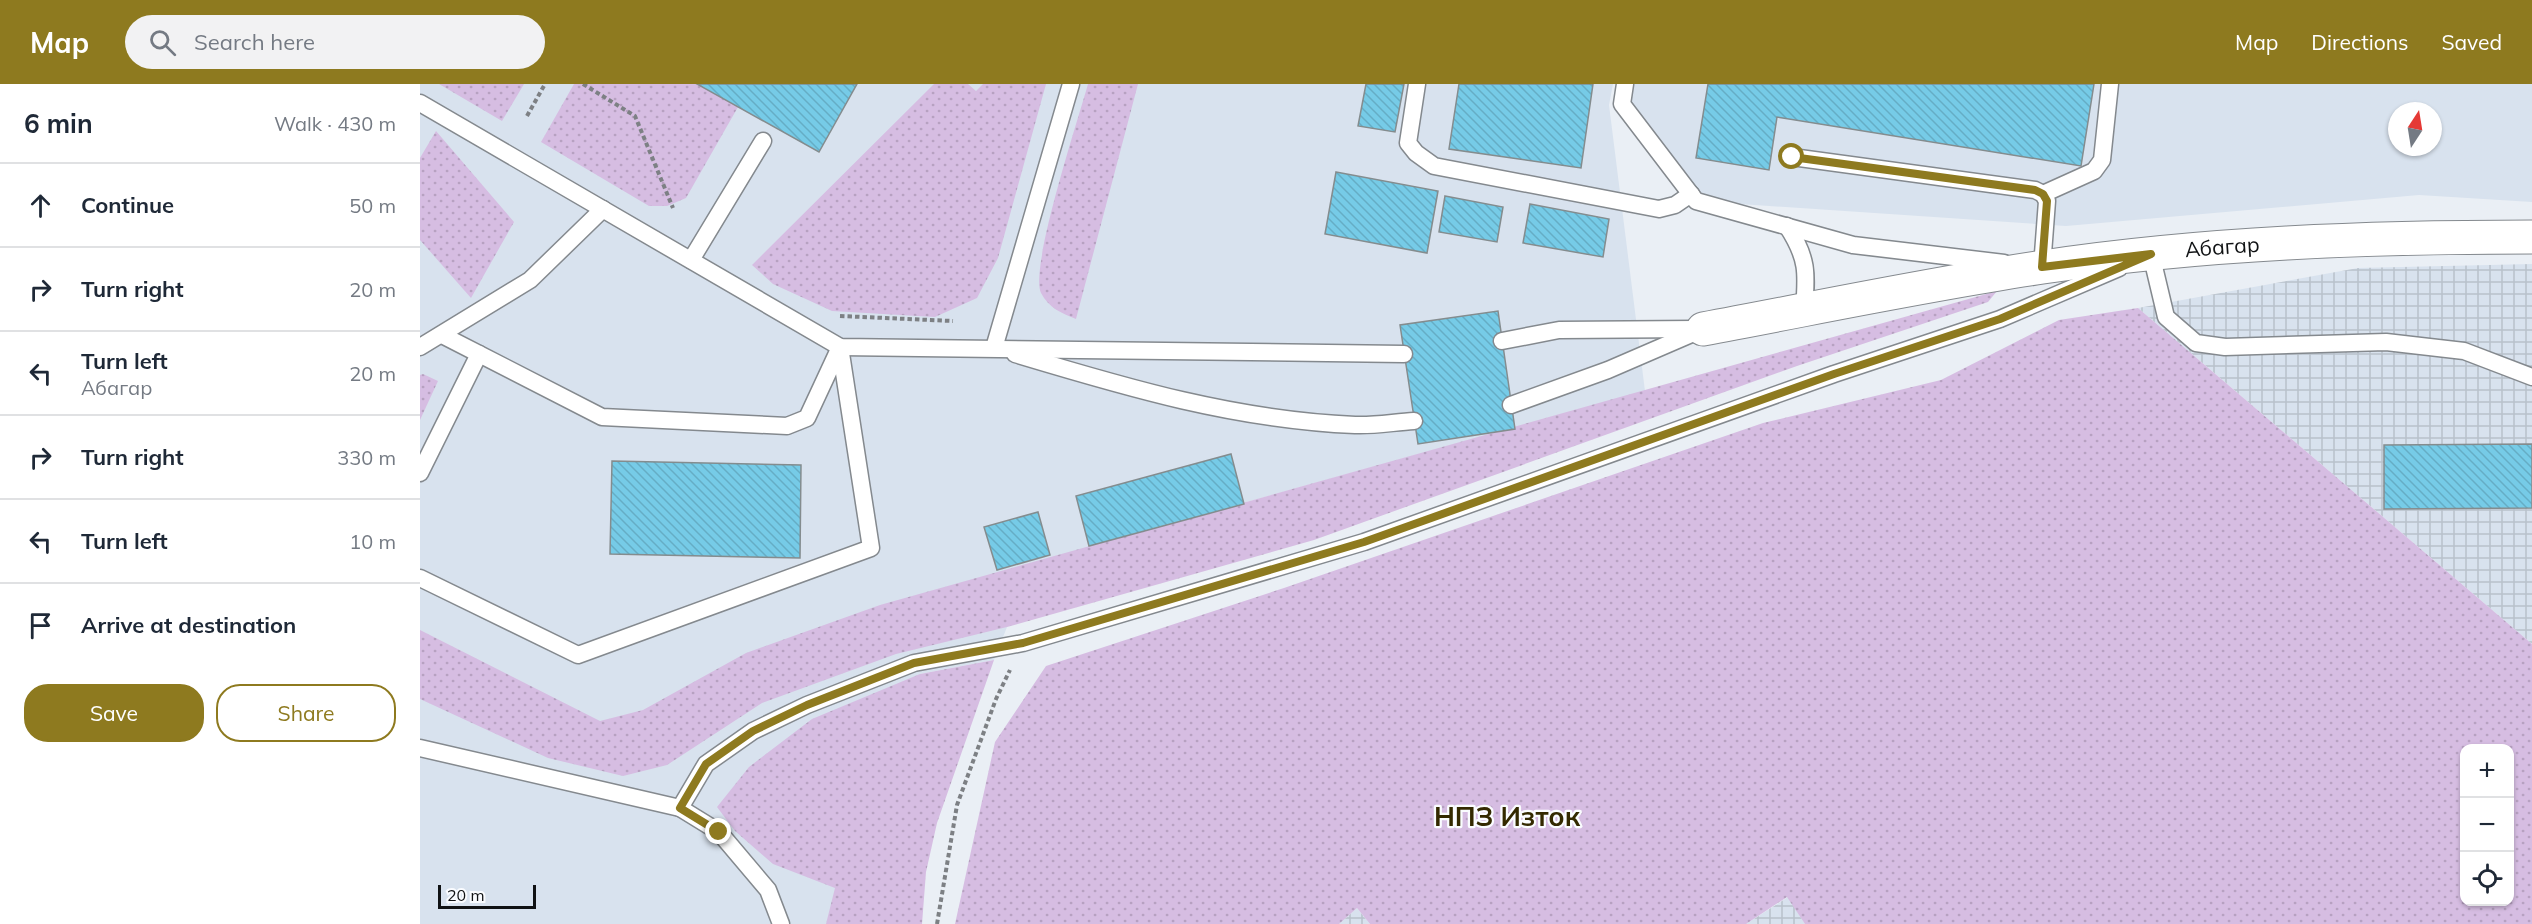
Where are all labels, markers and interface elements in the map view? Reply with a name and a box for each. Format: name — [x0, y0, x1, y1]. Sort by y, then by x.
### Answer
search box — [125, 15, 545, 69]
text: Map — [30, 25, 89, 60]
icon: search — [146, 26, 179, 59]
text: Search here — [194, 28, 315, 56]
text: Map — [2235, 29, 2278, 55]
text: Directions — [2311, 29, 2408, 55]
text: Saved — [2441, 29, 2502, 55]
north arrow — [2388, 102, 2442, 156]
text: 6 min — [24, 107, 93, 140]
text: Walk · 430 m — [274, 111, 396, 136]
route start — [1778, 143, 1804, 169]
icon: ahead — [24, 189, 57, 222]
text: Continue — [81, 191, 174, 219]
text: 50 m — [349, 193, 396, 218]
street label: Абагар — [2184, 231, 2260, 262]
icon: right — [24, 273, 57, 306]
text: Turn right — [81, 275, 184, 303]
text: 20 m — [349, 277, 396, 302]
text: Turn left — [81, 347, 168, 375]
icon: left — [24, 357, 57, 390]
text: 20 m — [349, 361, 396, 386]
text: Абагар — [81, 375, 152, 400]
icon: right — [24, 441, 57, 474]
text: Turn right — [81, 443, 184, 471]
text: 330 m — [337, 445, 396, 470]
icon: left — [24, 525, 57, 558]
text: Turn left — [81, 527, 168, 555]
text: 10 m — [349, 529, 396, 554]
icon: arrive — [24, 609, 57, 642]
text: Arrive at destination — [81, 611, 296, 639]
button: Save — [24, 684, 204, 742]
button: Share — [216, 684, 396, 742]
map controls — [2460, 744, 2514, 906]
button: + — [2460, 744, 2514, 798]
button: − — [2460, 798, 2514, 852]
district label: НПЗ Изток — [1434, 799, 1581, 833]
route end — [705, 818, 731, 844]
button: locate — [2460, 852, 2514, 906]
scale bar — [438, 882, 536, 910]
text: 20 m — [447, 885, 484, 905]

